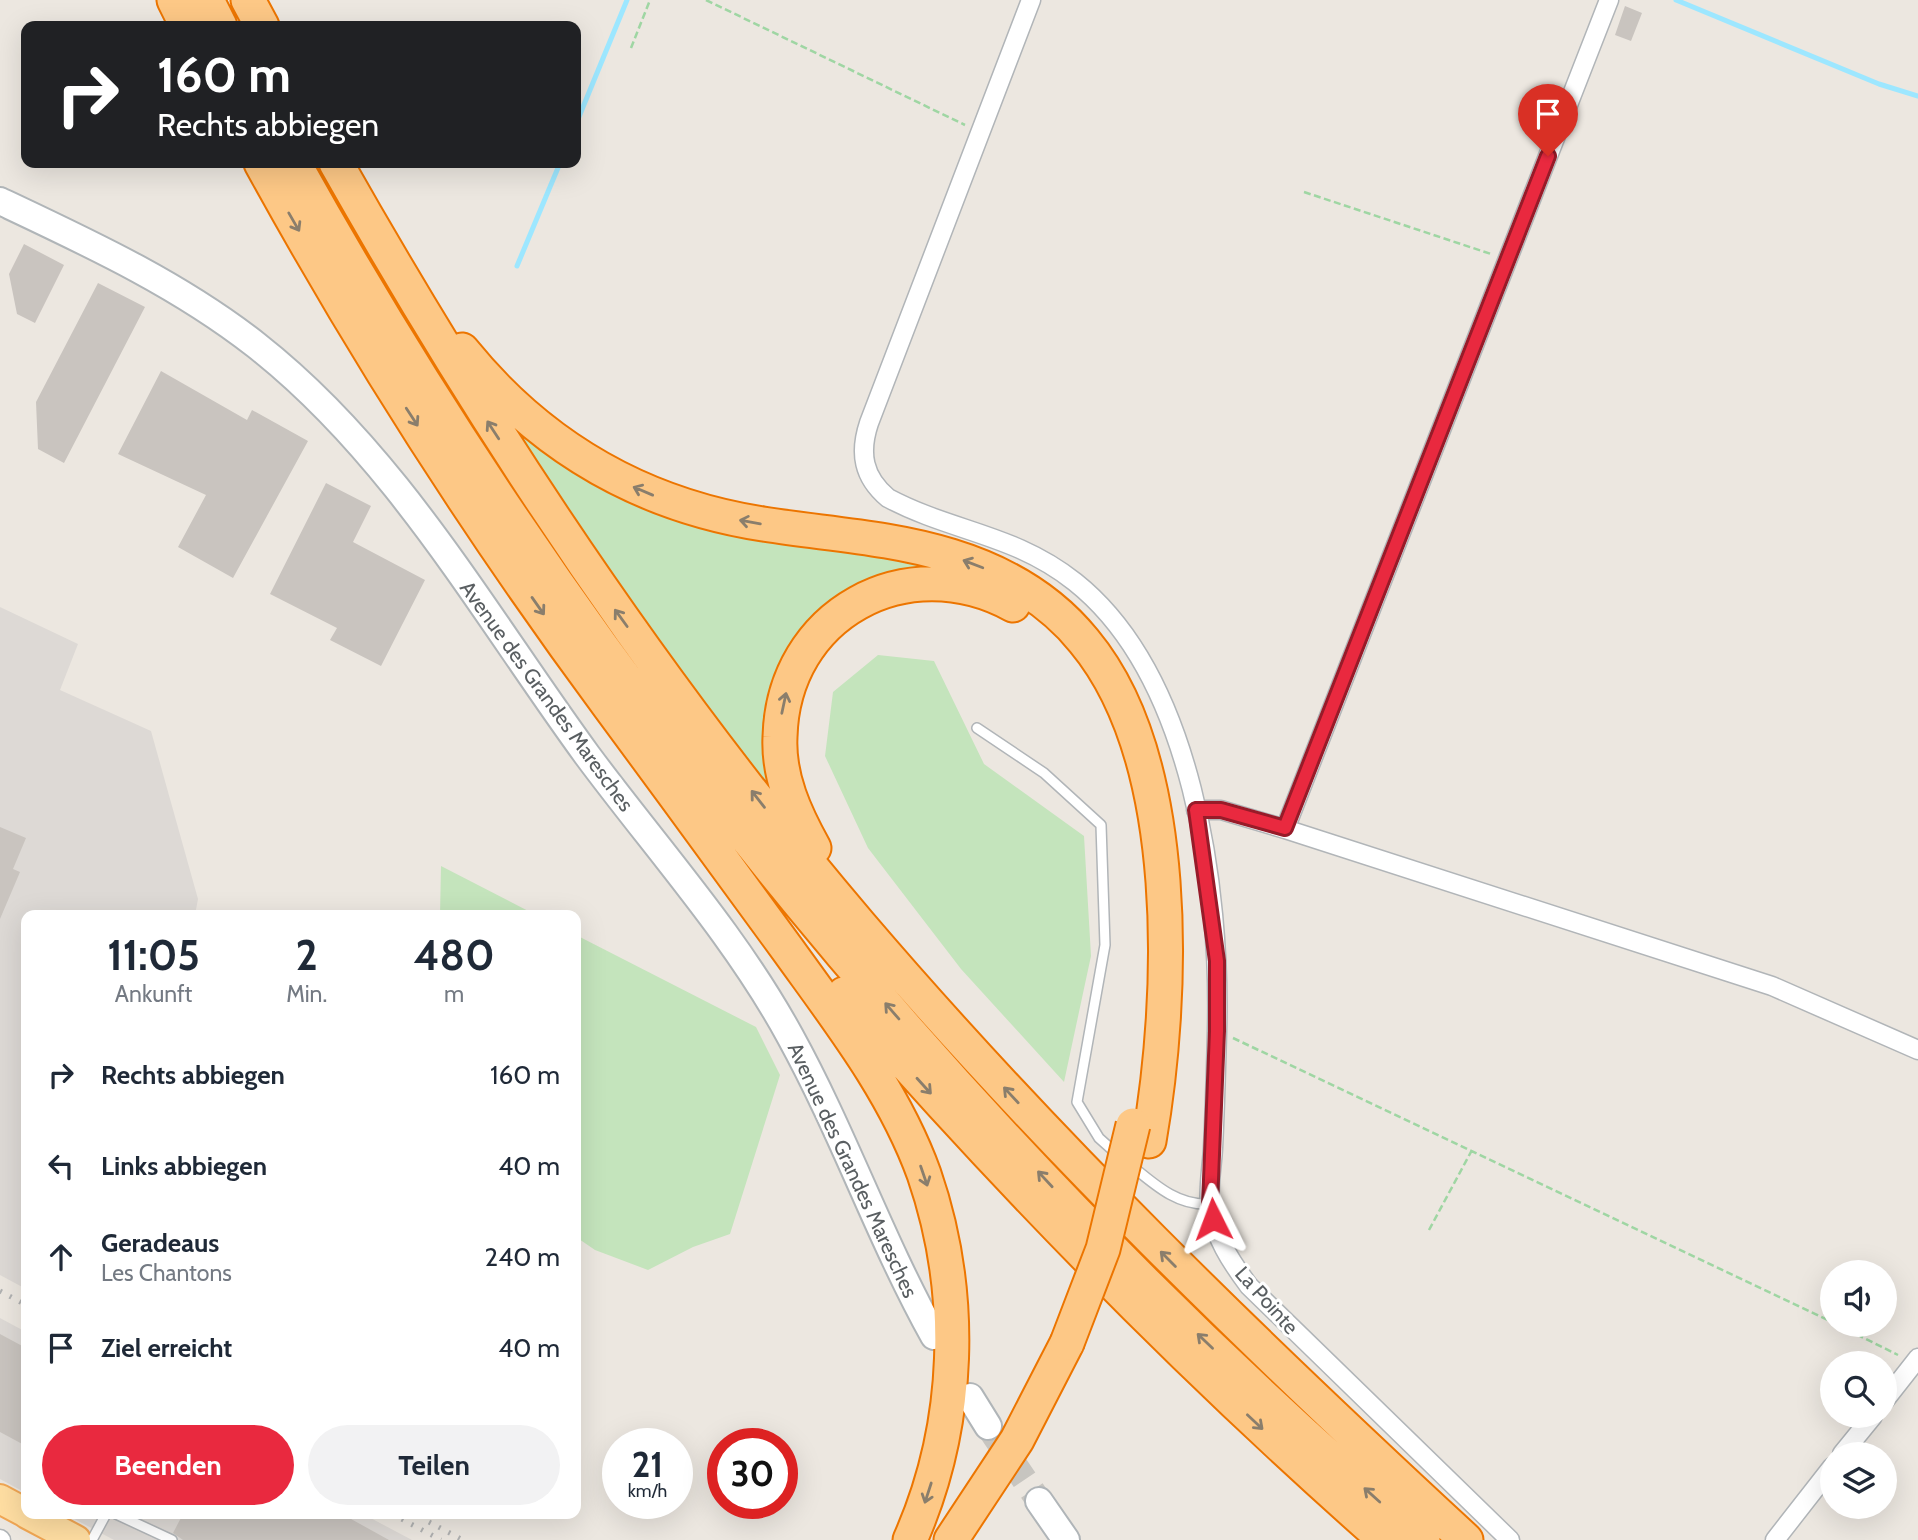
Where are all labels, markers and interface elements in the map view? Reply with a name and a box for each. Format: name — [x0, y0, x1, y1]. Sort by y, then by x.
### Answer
text: 160 m — [157, 45, 291, 104]
icon: right — [42, 49, 133, 140]
pin — [1518, 84, 1578, 156]
icon: arrive — [1529, 95, 1567, 133]
text: Rechts abbiegen — [157, 105, 379, 144]
one-way arrow — [287, 212, 301, 232]
one-way arrow — [404, 407, 419, 426]
one-way arrow — [486, 420, 500, 440]
one-way arrow — [632, 484, 654, 497]
one-way arrow — [739, 514, 762, 528]
one-way arrow — [963, 556, 984, 569]
street label: Avenue des Grandes Maresches — [455, 576, 639, 816]
one-way arrow — [531, 596, 545, 615]
one-way arrow — [614, 608, 629, 627]
one-way arrow — [778, 692, 792, 715]
one-way arrow — [750, 791, 765, 809]
text: 11:05 — [107, 929, 200, 981]
text: 2 — [296, 929, 318, 981]
text: 480 — [414, 929, 495, 981]
text: Ankunft — [115, 980, 192, 1008]
text: Min. — [286, 980, 327, 1008]
text: m — [444, 980, 464, 1008]
one-way arrow — [884, 1002, 900, 1020]
street label: Avenue des Grandes Maresches — [783, 1039, 923, 1302]
icon: right — [42, 1056, 80, 1094]
text: Rechts abbiegen — [101, 1059, 285, 1091]
text: 160 m — [490, 1059, 560, 1091]
one-way arrow — [916, 1077, 933, 1094]
one-way arrow — [1002, 1087, 1019, 1104]
icon: left — [42, 1147, 80, 1185]
text: Links abbiegen — [101, 1150, 267, 1182]
text: 40 m — [498, 1150, 560, 1182]
one-way arrow — [919, 1164, 931, 1186]
one-way arrow — [1036, 1171, 1053, 1188]
position arrow — [1176, 1182, 1250, 1256]
text: Geradeaus — [101, 1227, 219, 1259]
icon: ahead — [42, 1238, 80, 1276]
text: 240 m — [485, 1241, 560, 1273]
one-way arrow — [1160, 1250, 1177, 1267]
text: Les Chantons — [101, 1259, 232, 1287]
map controls — [1820, 1260, 1897, 1519]
button: sound — [1820, 1260, 1897, 1337]
street label: La Pointe — [1230, 1261, 1304, 1339]
icon: arrive — [42, 1329, 80, 1367]
text: Ziel erreicht — [101, 1332, 232, 1364]
text: 40 m — [498, 1332, 560, 1364]
one-way arrow — [1197, 1332, 1214, 1349]
button: search — [1820, 1351, 1897, 1428]
one-way arrow — [1247, 1414, 1264, 1431]
button: Beenden — [42, 1425, 294, 1505]
button: Teilen — [308, 1425, 560, 1505]
speed limit sign: 30 — [707, 1428, 798, 1519]
button: layers — [1820, 1442, 1897, 1519]
text: 21 — [632, 1443, 663, 1486]
text: km/h — [628, 1480, 667, 1502]
one-way arrow — [921, 1482, 934, 1504]
one-way arrow — [1363, 1487, 1381, 1503]

